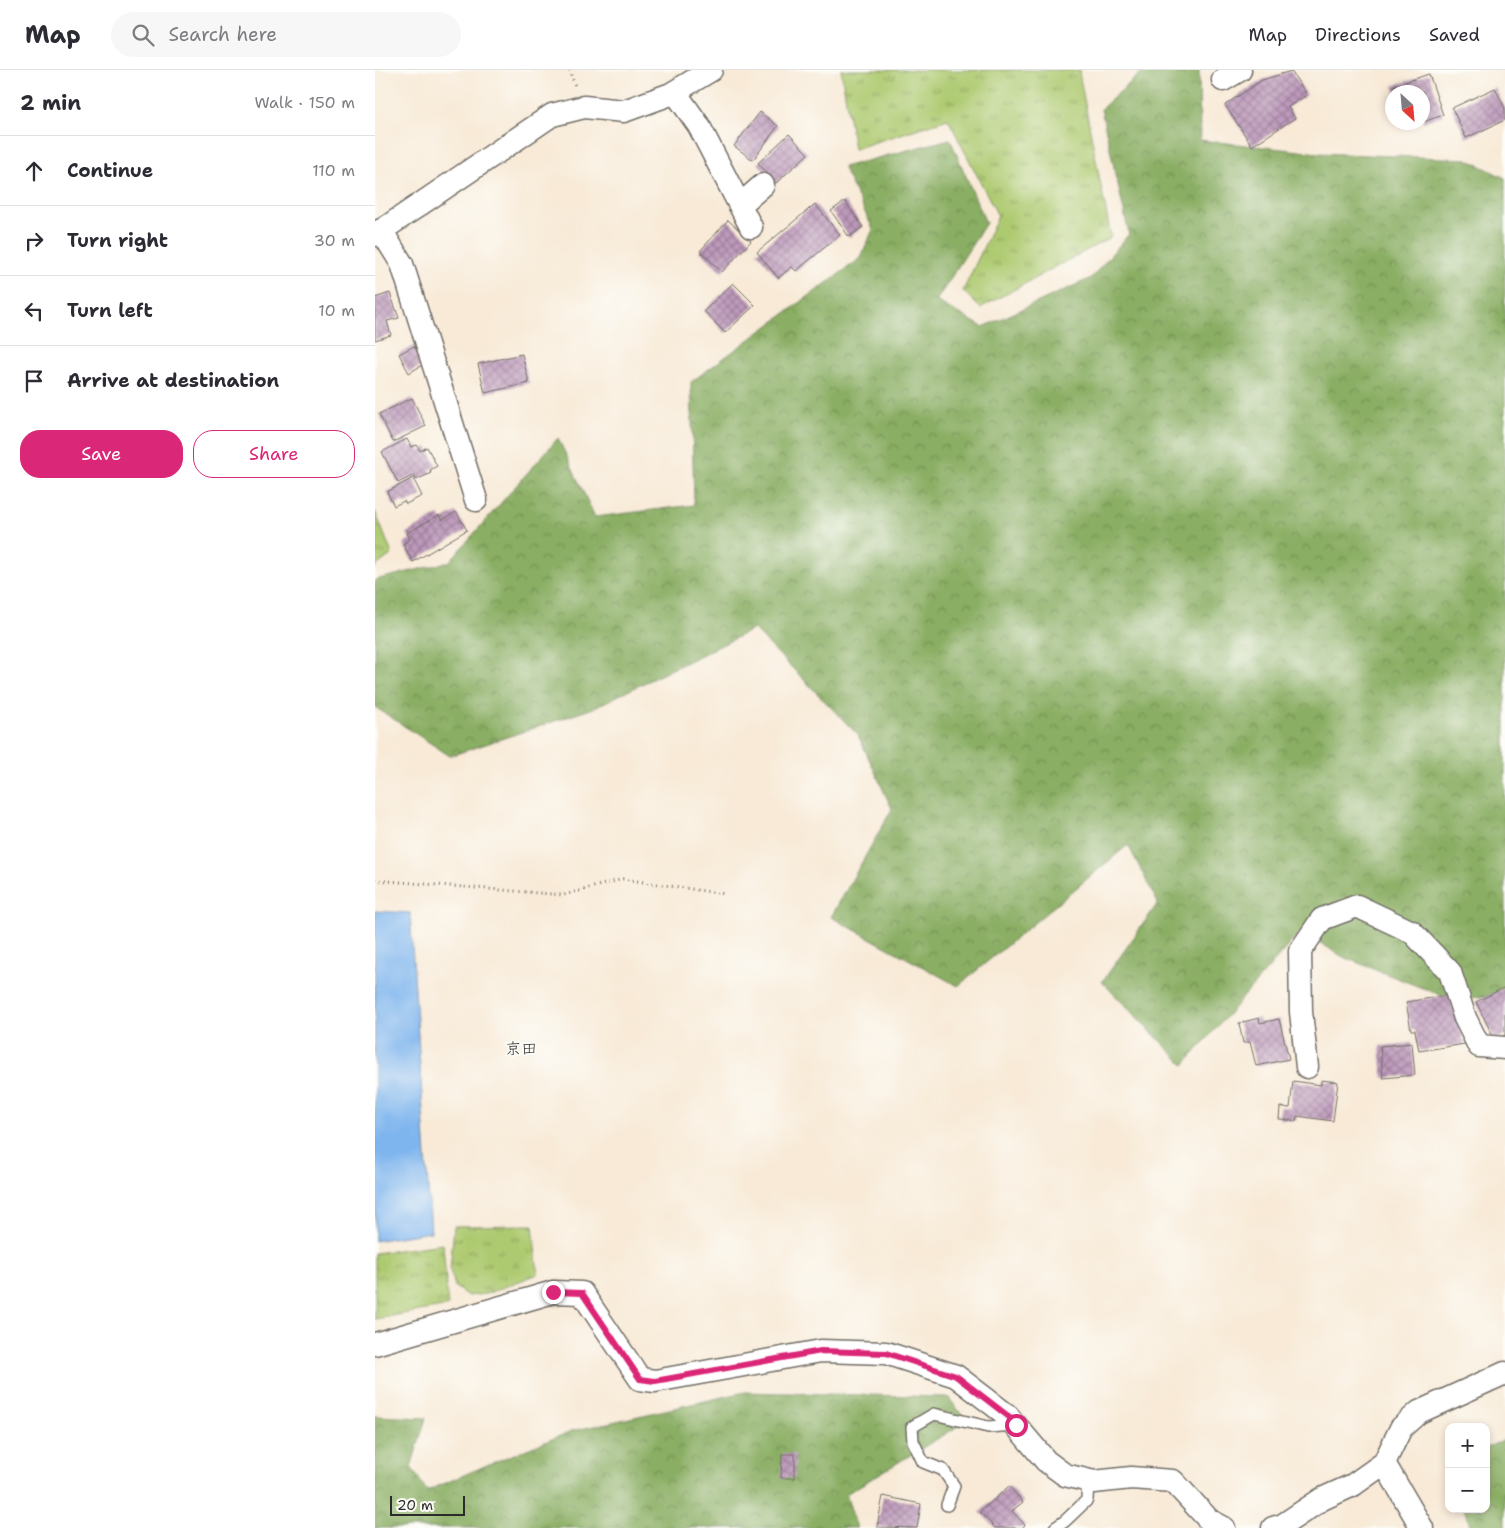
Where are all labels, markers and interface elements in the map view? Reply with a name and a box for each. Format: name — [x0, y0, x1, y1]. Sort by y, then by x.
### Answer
search box — [111, 12, 461, 57]
text: Map — [25, 19, 81, 51]
icon: search — [129, 21, 157, 49]
text: Search here — [169, 22, 277, 47]
text: Map — [1249, 23, 1287, 47]
text: Directions — [1315, 23, 1401, 47]
text: Saved — [1429, 23, 1480, 47]
north arrow — [1385, 85, 1430, 130]
text: 2 min — [20, 89, 81, 117]
text: Walk · 150 m — [254, 92, 355, 113]
icon: ahead — [20, 157, 48, 185]
text: Continue — [67, 158, 153, 183]
text: 110 m — [312, 160, 355, 181]
icon: right — [20, 227, 48, 255]
text: Turn right — [67, 228, 168, 253]
text: 30 m — [314, 230, 355, 251]
icon: left — [20, 297, 48, 325]
text: Turn left — [67, 298, 153, 323]
text: 10 m — [318, 300, 355, 321]
icon: arrive — [20, 367, 48, 395]
text: Arrive at destination — [67, 368, 279, 393]
button: Save — [20, 430, 183, 478]
button: Share — [193, 430, 355, 478]
district label: 京田 — [505, 1038, 537, 1059]
route end — [542, 1281, 565, 1304]
route start — [1005, 1414, 1028, 1437]
map controls — [1445, 1423, 1490, 1513]
button: + — [1445, 1423, 1490, 1468]
button: − — [1445, 1468, 1490, 1513]
scale bar — [390, 1493, 465, 1516]
text: 20 m — [397, 1496, 433, 1514]

